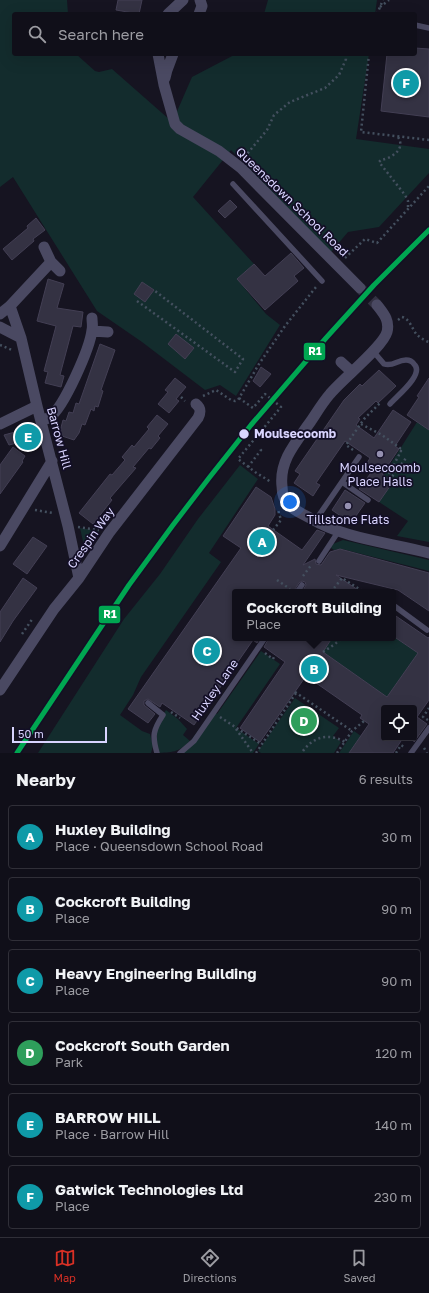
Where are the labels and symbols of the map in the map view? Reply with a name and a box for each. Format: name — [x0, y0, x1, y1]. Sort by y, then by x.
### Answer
pin: F — [393, 68, 419, 98]
street label: Queensdown School Road — [233, 144, 352, 259]
line badge: R1 — [303, 342, 326, 361]
text: R1 — [308, 344, 322, 357]
street label: Barrow Hill — [44, 405, 75, 471]
pin: E — [15, 422, 41, 452]
place label: Moulsecoomb — [254, 426, 337, 441]
marker: Moulsecoomb — [237, 427, 251, 441]
marker: Moulsecoomb Place Halls — [375, 449, 385, 459]
place label: Moulsecoomb Place Halls — [340, 460, 420, 489]
your location — [280, 492, 300, 512]
marker: Tillstone Flats — [343, 501, 353, 511]
street label: Crespin Way — [64, 504, 117, 571]
place label: Tillstone Flats — [307, 512, 389, 527]
pin: A — [249, 527, 275, 557]
line badge: R1 — [98, 605, 121, 624]
text: R1 — [103, 607, 117, 620]
pin: C — [194, 636, 220, 666]
pin: B — [301, 654, 327, 684]
street label: Huxley Lane — [188, 656, 241, 723]
pin: D — [291, 706, 317, 736]
scale bar — [12, 725, 107, 744]

